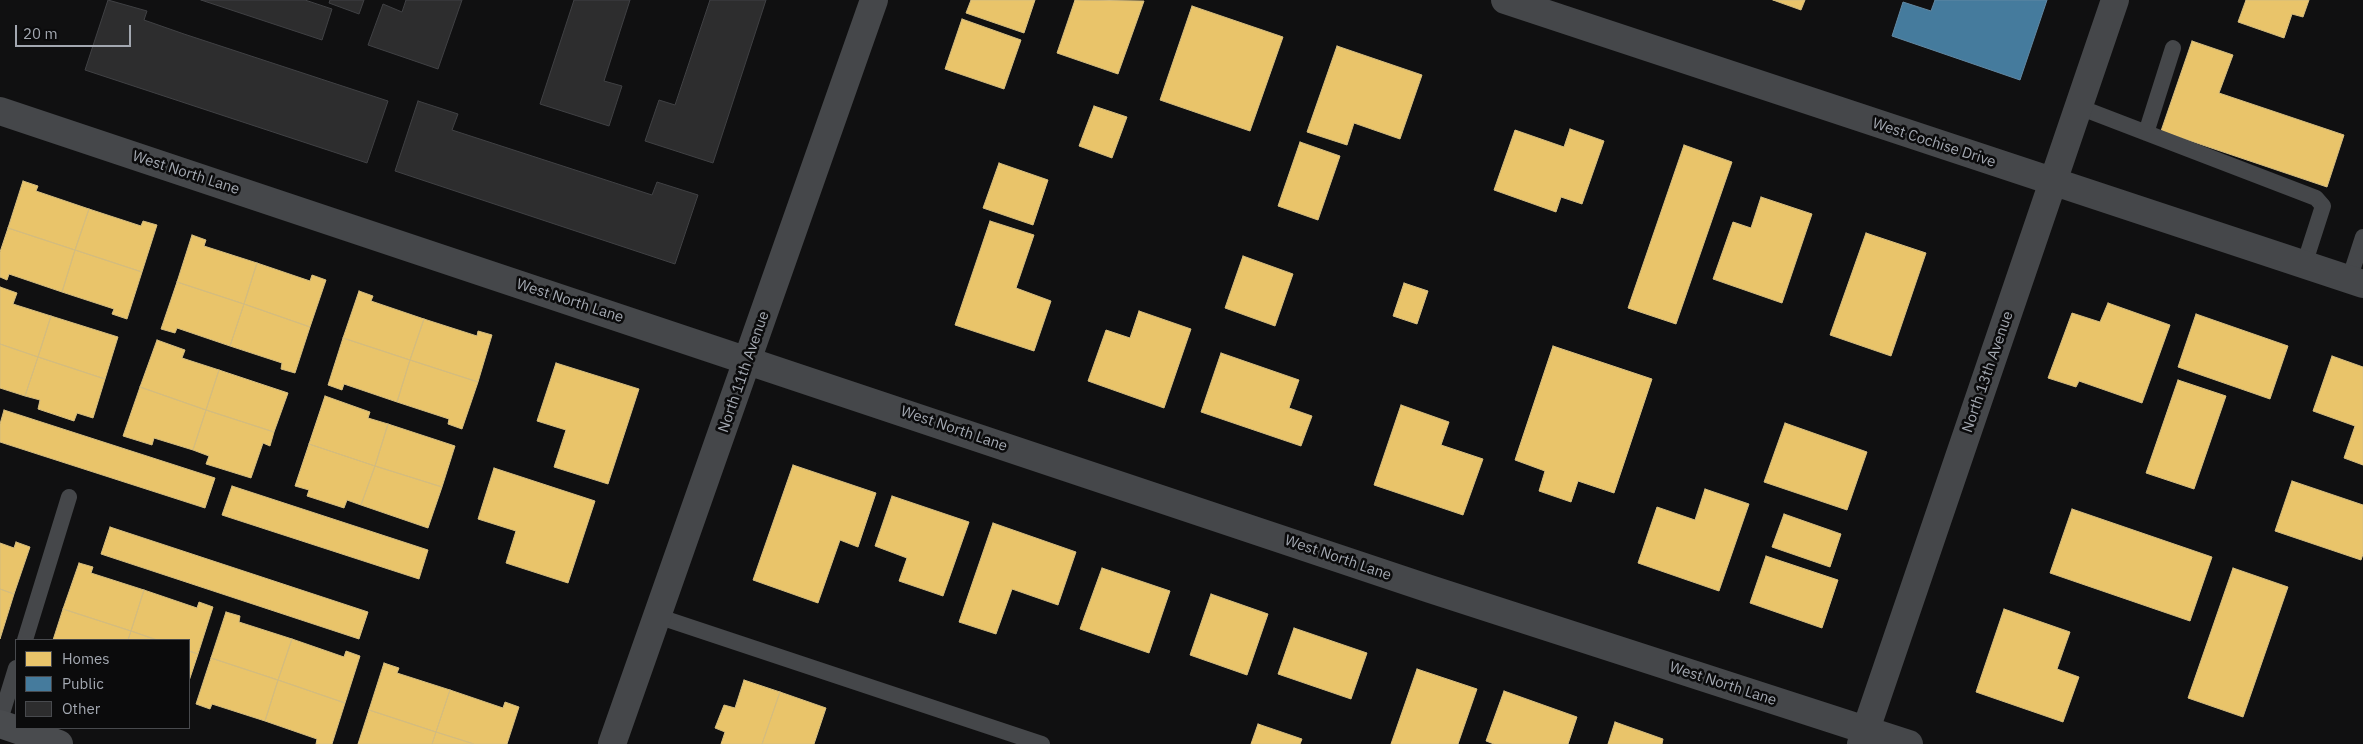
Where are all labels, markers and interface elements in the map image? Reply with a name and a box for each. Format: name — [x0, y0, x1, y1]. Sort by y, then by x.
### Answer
scale bar — [18, 15, 134, 47]
text: 20 m — [23, 24, 58, 43]
street label: West Cochise Drive — [1870, 115, 1998, 171]
street label: West North Lane — [130, 147, 242, 199]
street label: West North Lane — [514, 275, 626, 327]
street label: North 11th Avenue — [715, 309, 773, 435]
street label: North 13th Avenue — [1959, 309, 2017, 435]
street label: West North Lane — [898, 402, 1010, 456]
street label: West North Lane — [1282, 531, 1394, 585]
legend — [15, 639, 190, 729]
text: Homes — [62, 649, 110, 668]
street label: West North Lane — [1667, 658, 1779, 710]
text: Public — [62, 674, 104, 693]
text: Other — [62, 699, 100, 718]

